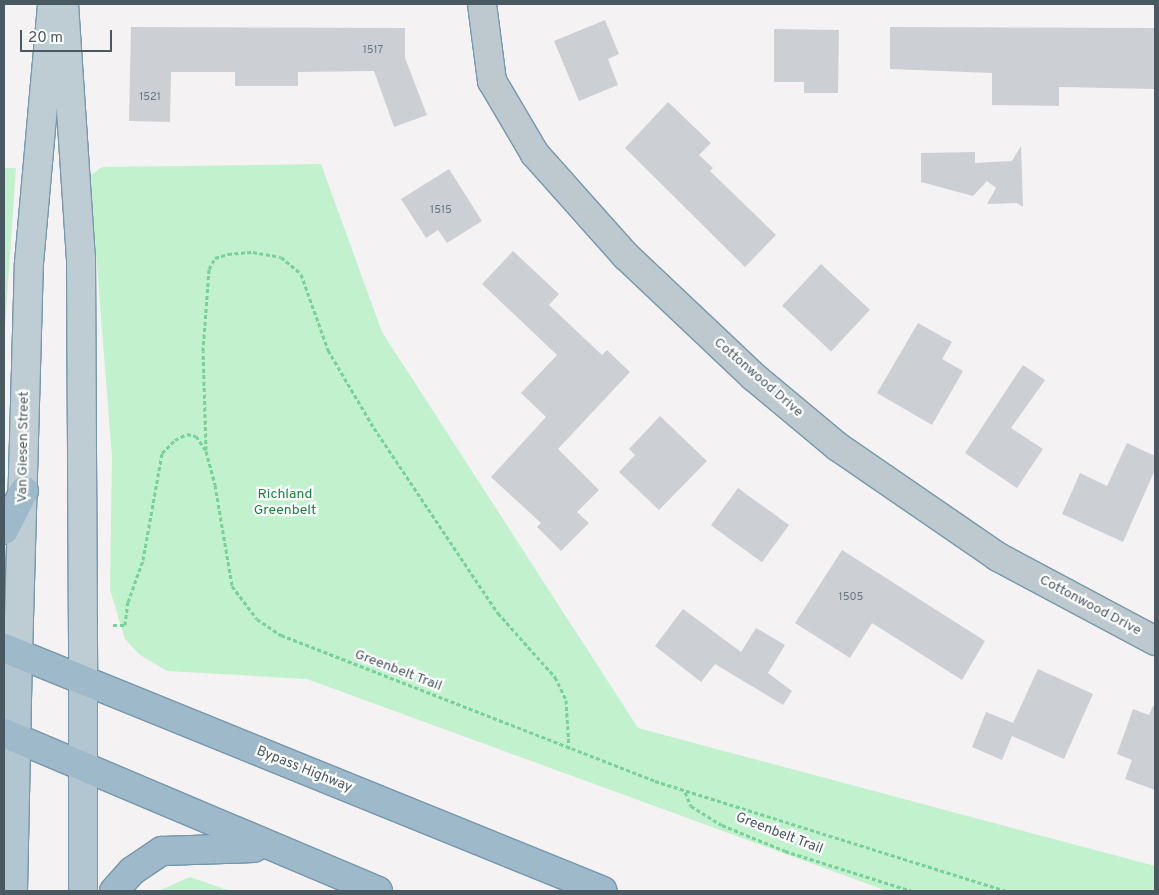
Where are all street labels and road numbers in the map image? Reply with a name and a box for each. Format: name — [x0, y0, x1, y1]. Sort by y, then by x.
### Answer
street label: Cottonwood Drive — [710, 335, 806, 421]
street label: Van Giesen Street — [15, 391, 33, 503]
street label: Cottonwood Drive — [1036, 572, 1144, 640]
street label: Greenbelt Trail — [352, 647, 444, 695]
street label: Bypass Highway — [254, 743, 354, 797]
street label: Greenbelt Trail — [733, 810, 825, 858]

